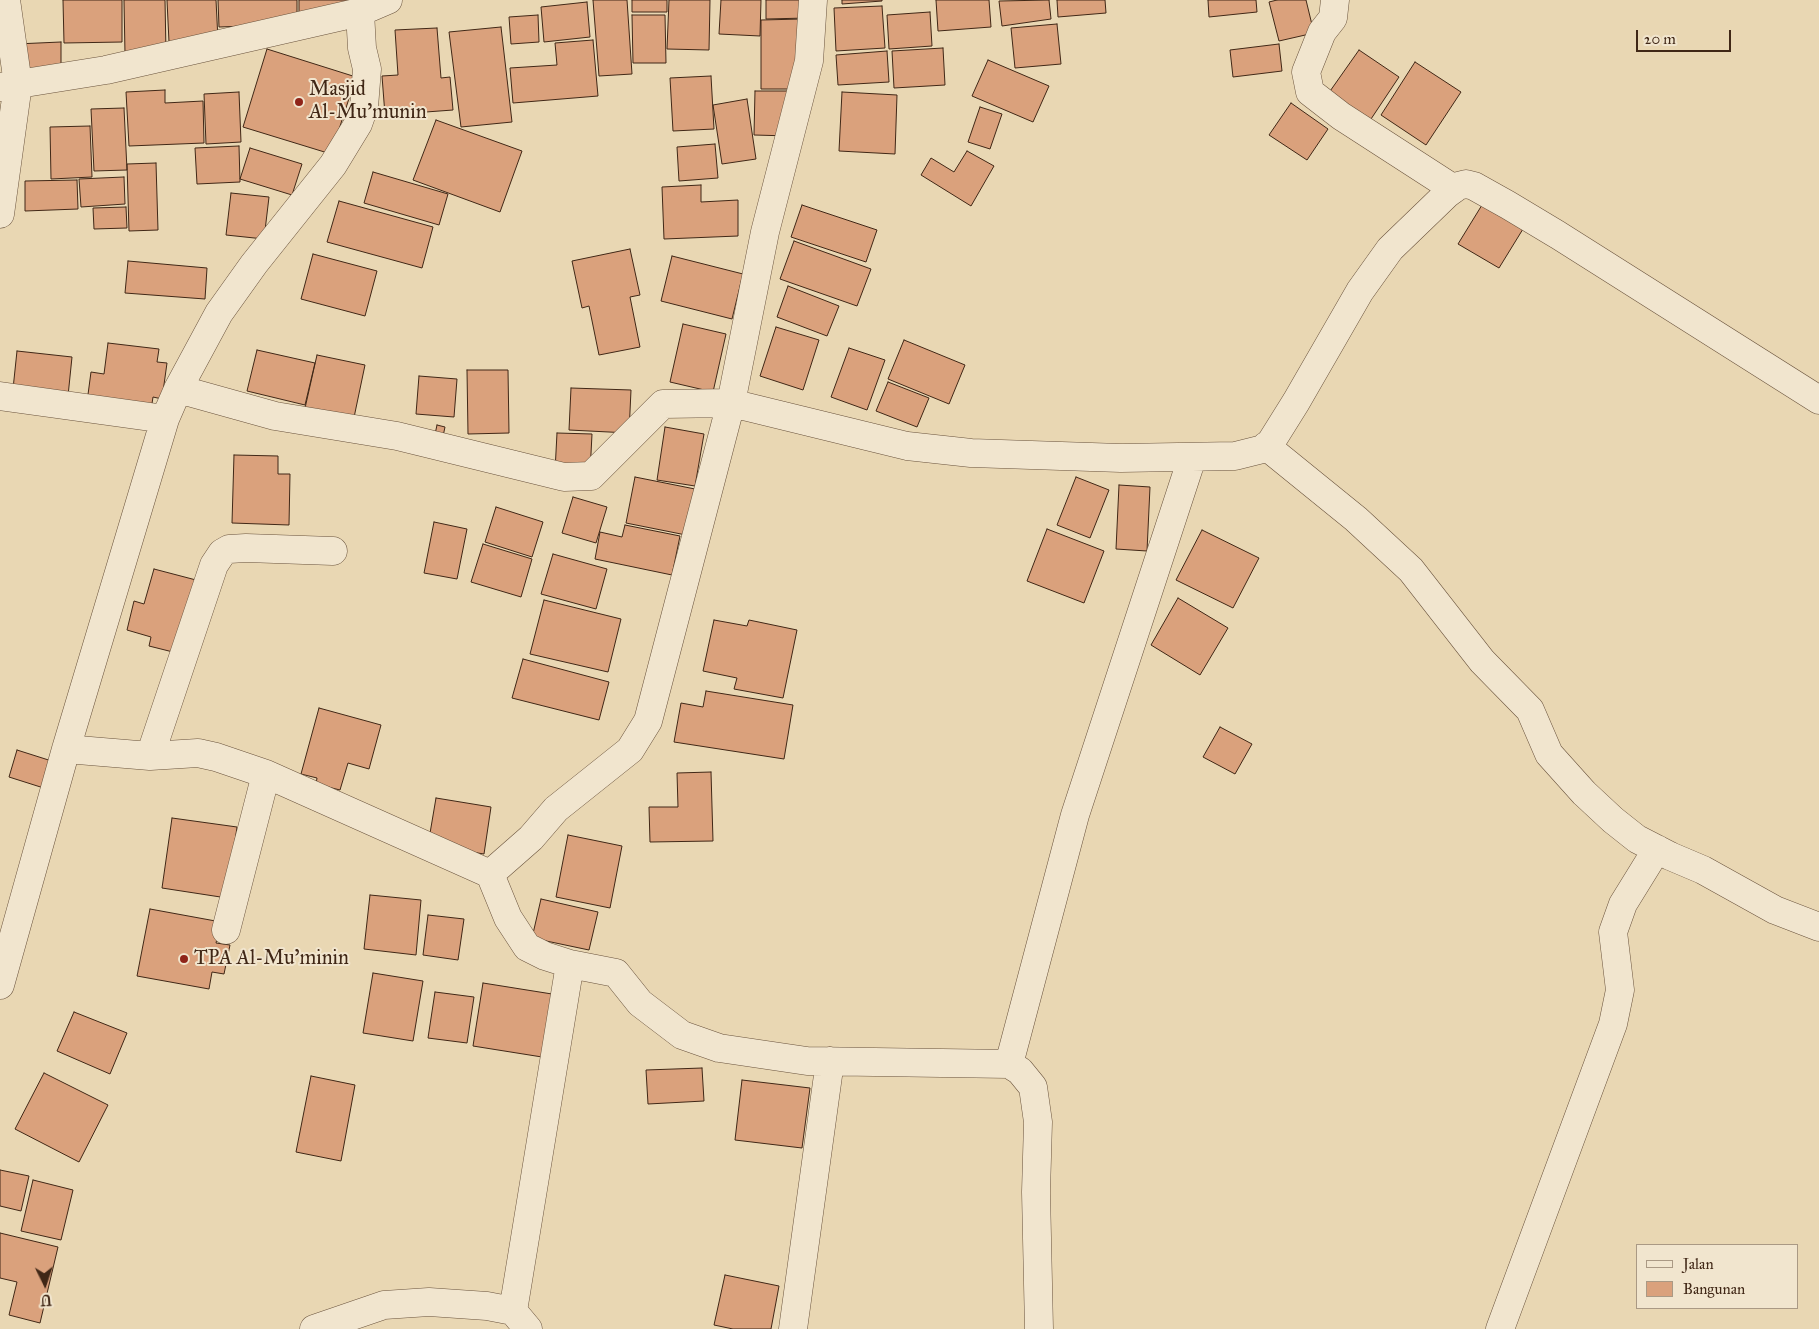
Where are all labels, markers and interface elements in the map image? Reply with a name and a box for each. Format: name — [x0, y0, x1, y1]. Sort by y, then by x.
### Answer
scale bar — [1639, 20, 1734, 52]
text: 20 m — [1644, 30, 1676, 48]
place label: Masjid Al-Mu'munin — [309, 78, 426, 125]
marker: Masjid Al-Mu'munin — [293, 96, 305, 108]
place label: TPA Al-Mu'minin — [194, 947, 349, 971]
marker: TPA Al-Mu'minin — [178, 953, 190, 965]
legend — [1636, 1244, 1799, 1309]
text: Jalan — [1683, 1255, 1714, 1273]
north arrow — [20, 1259, 70, 1309]
text: Bangunan — [1683, 1280, 1745, 1298]
text: U — [40, 1291, 52, 1308]

